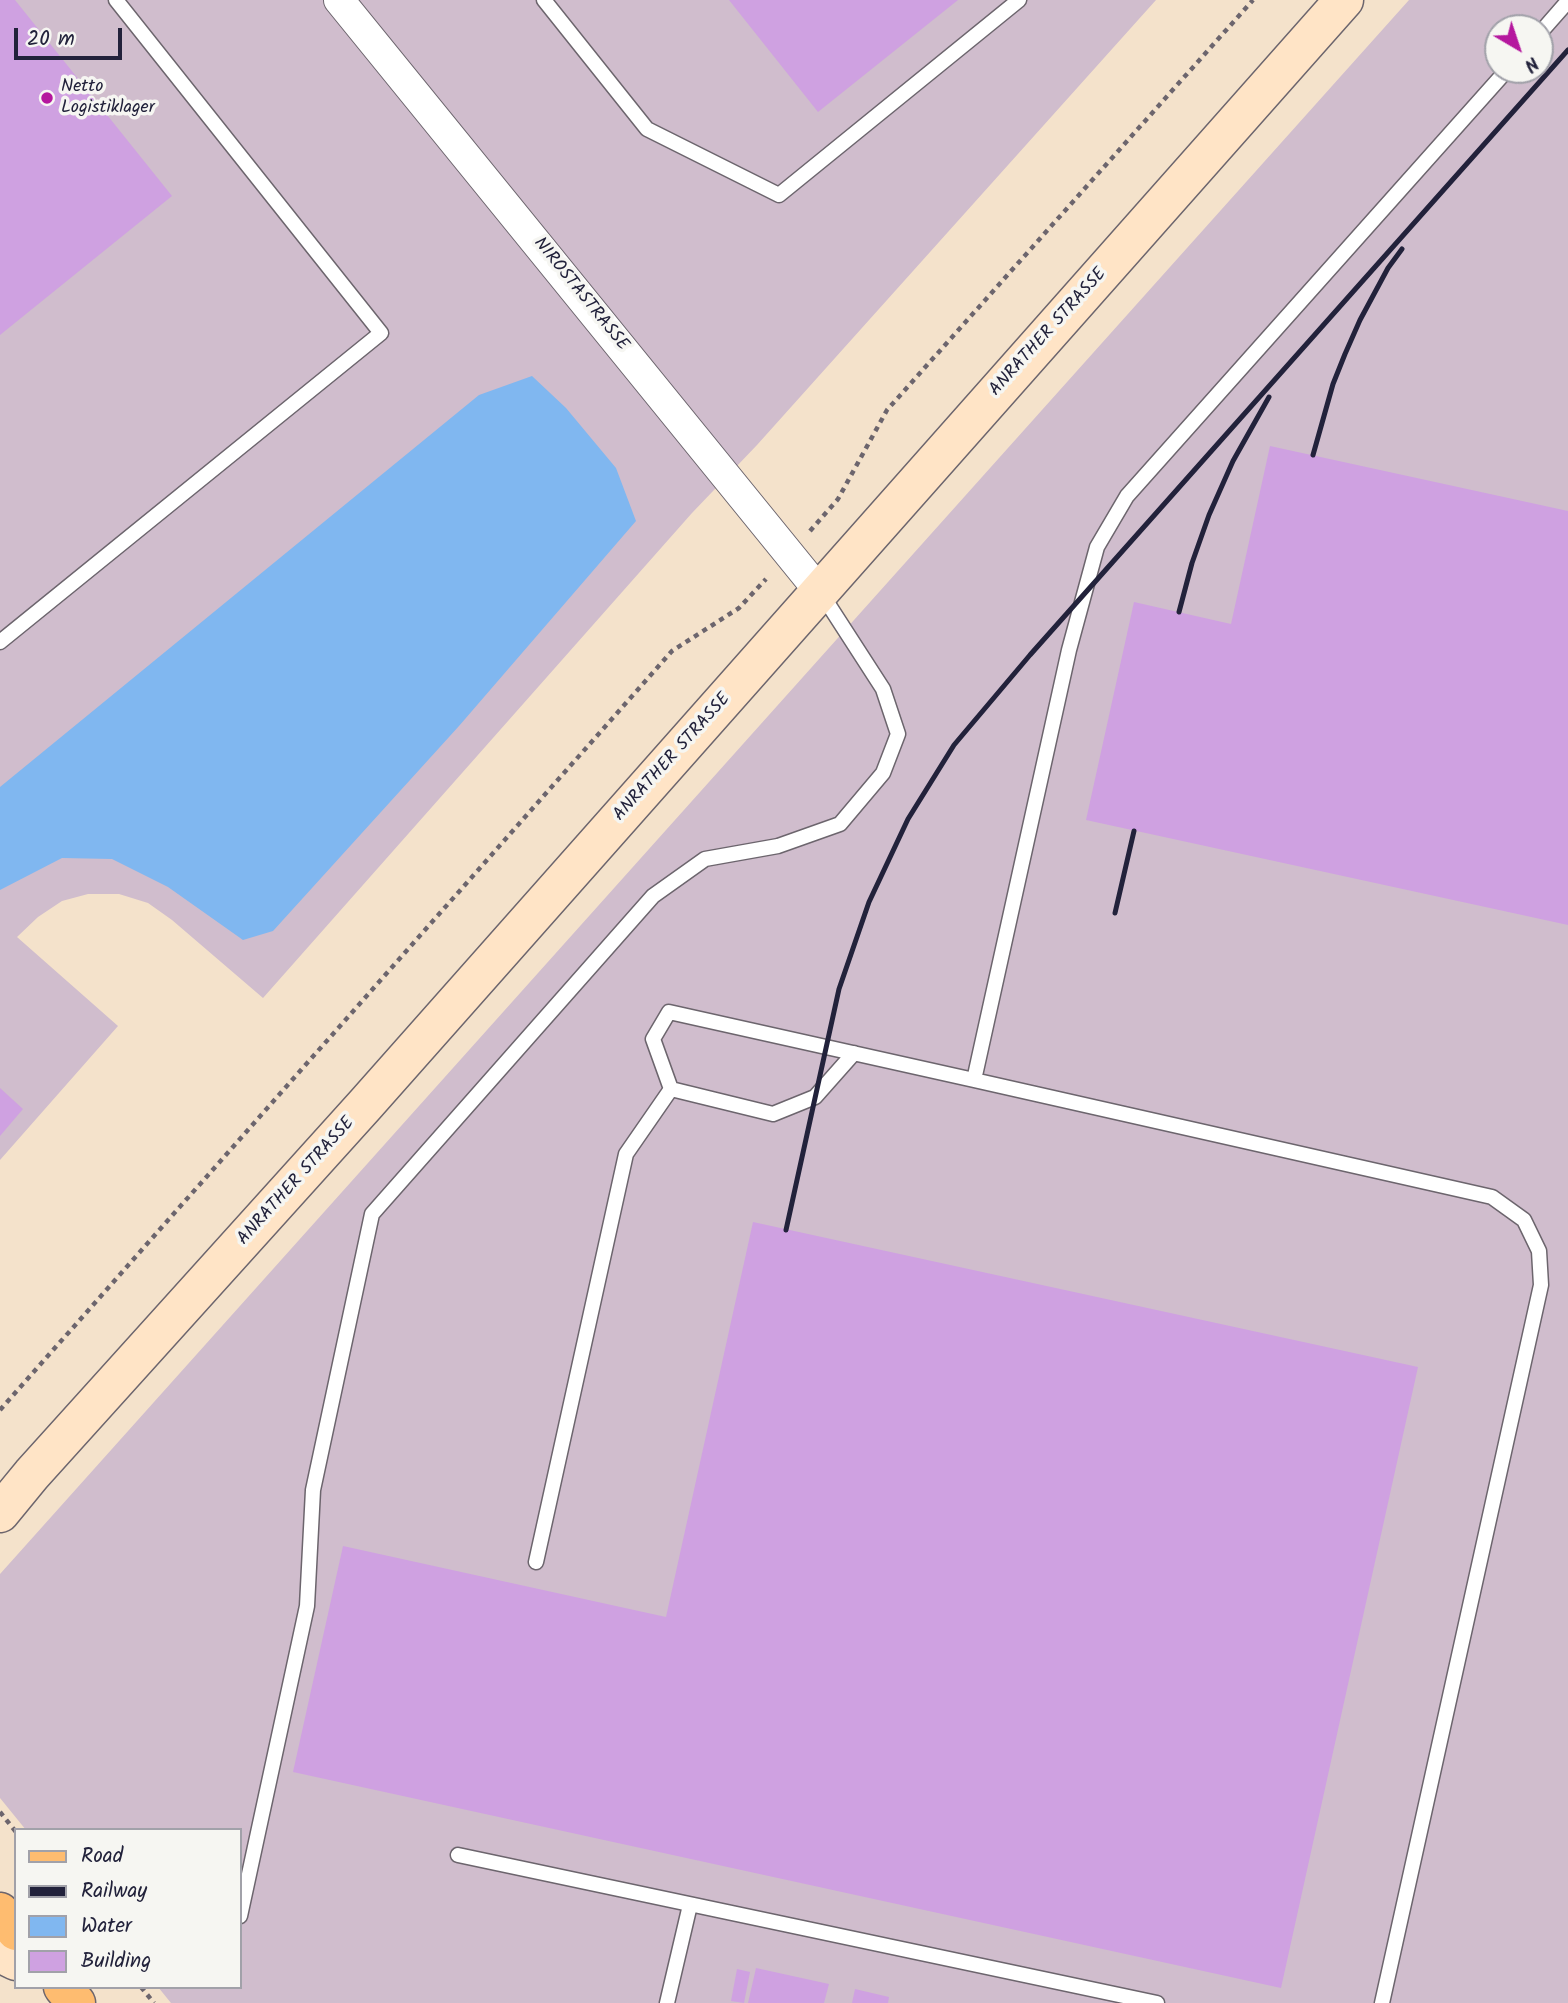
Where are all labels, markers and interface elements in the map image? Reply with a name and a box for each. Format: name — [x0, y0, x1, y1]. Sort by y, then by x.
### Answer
scale bar — [18, 14, 126, 58]
north arrow — [1484, 14, 1554, 84]
text: 20 m — [27, 23, 75, 56]
text: N — [1517, 48, 1545, 79]
place label: Netto Logistiklager — [61, 77, 155, 119]
marker: Netto Logistiklager — [39, 90, 55, 106]
street label: NIROSTASTRASSE — [528, 234, 632, 356]
street label: ANRATHER STRASSE — [986, 265, 1112, 401]
street label: ANRATHER STRASSE — [610, 690, 736, 826]
street label: ANRATHER STRASSE — [234, 1114, 360, 1250]
legend — [14, 1828, 242, 1989]
text: Road — [81, 1840, 123, 1873]
text: Railway — [81, 1875, 147, 1908]
text: Water — [81, 1910, 132, 1943]
text: Building — [81, 1945, 151, 1978]

